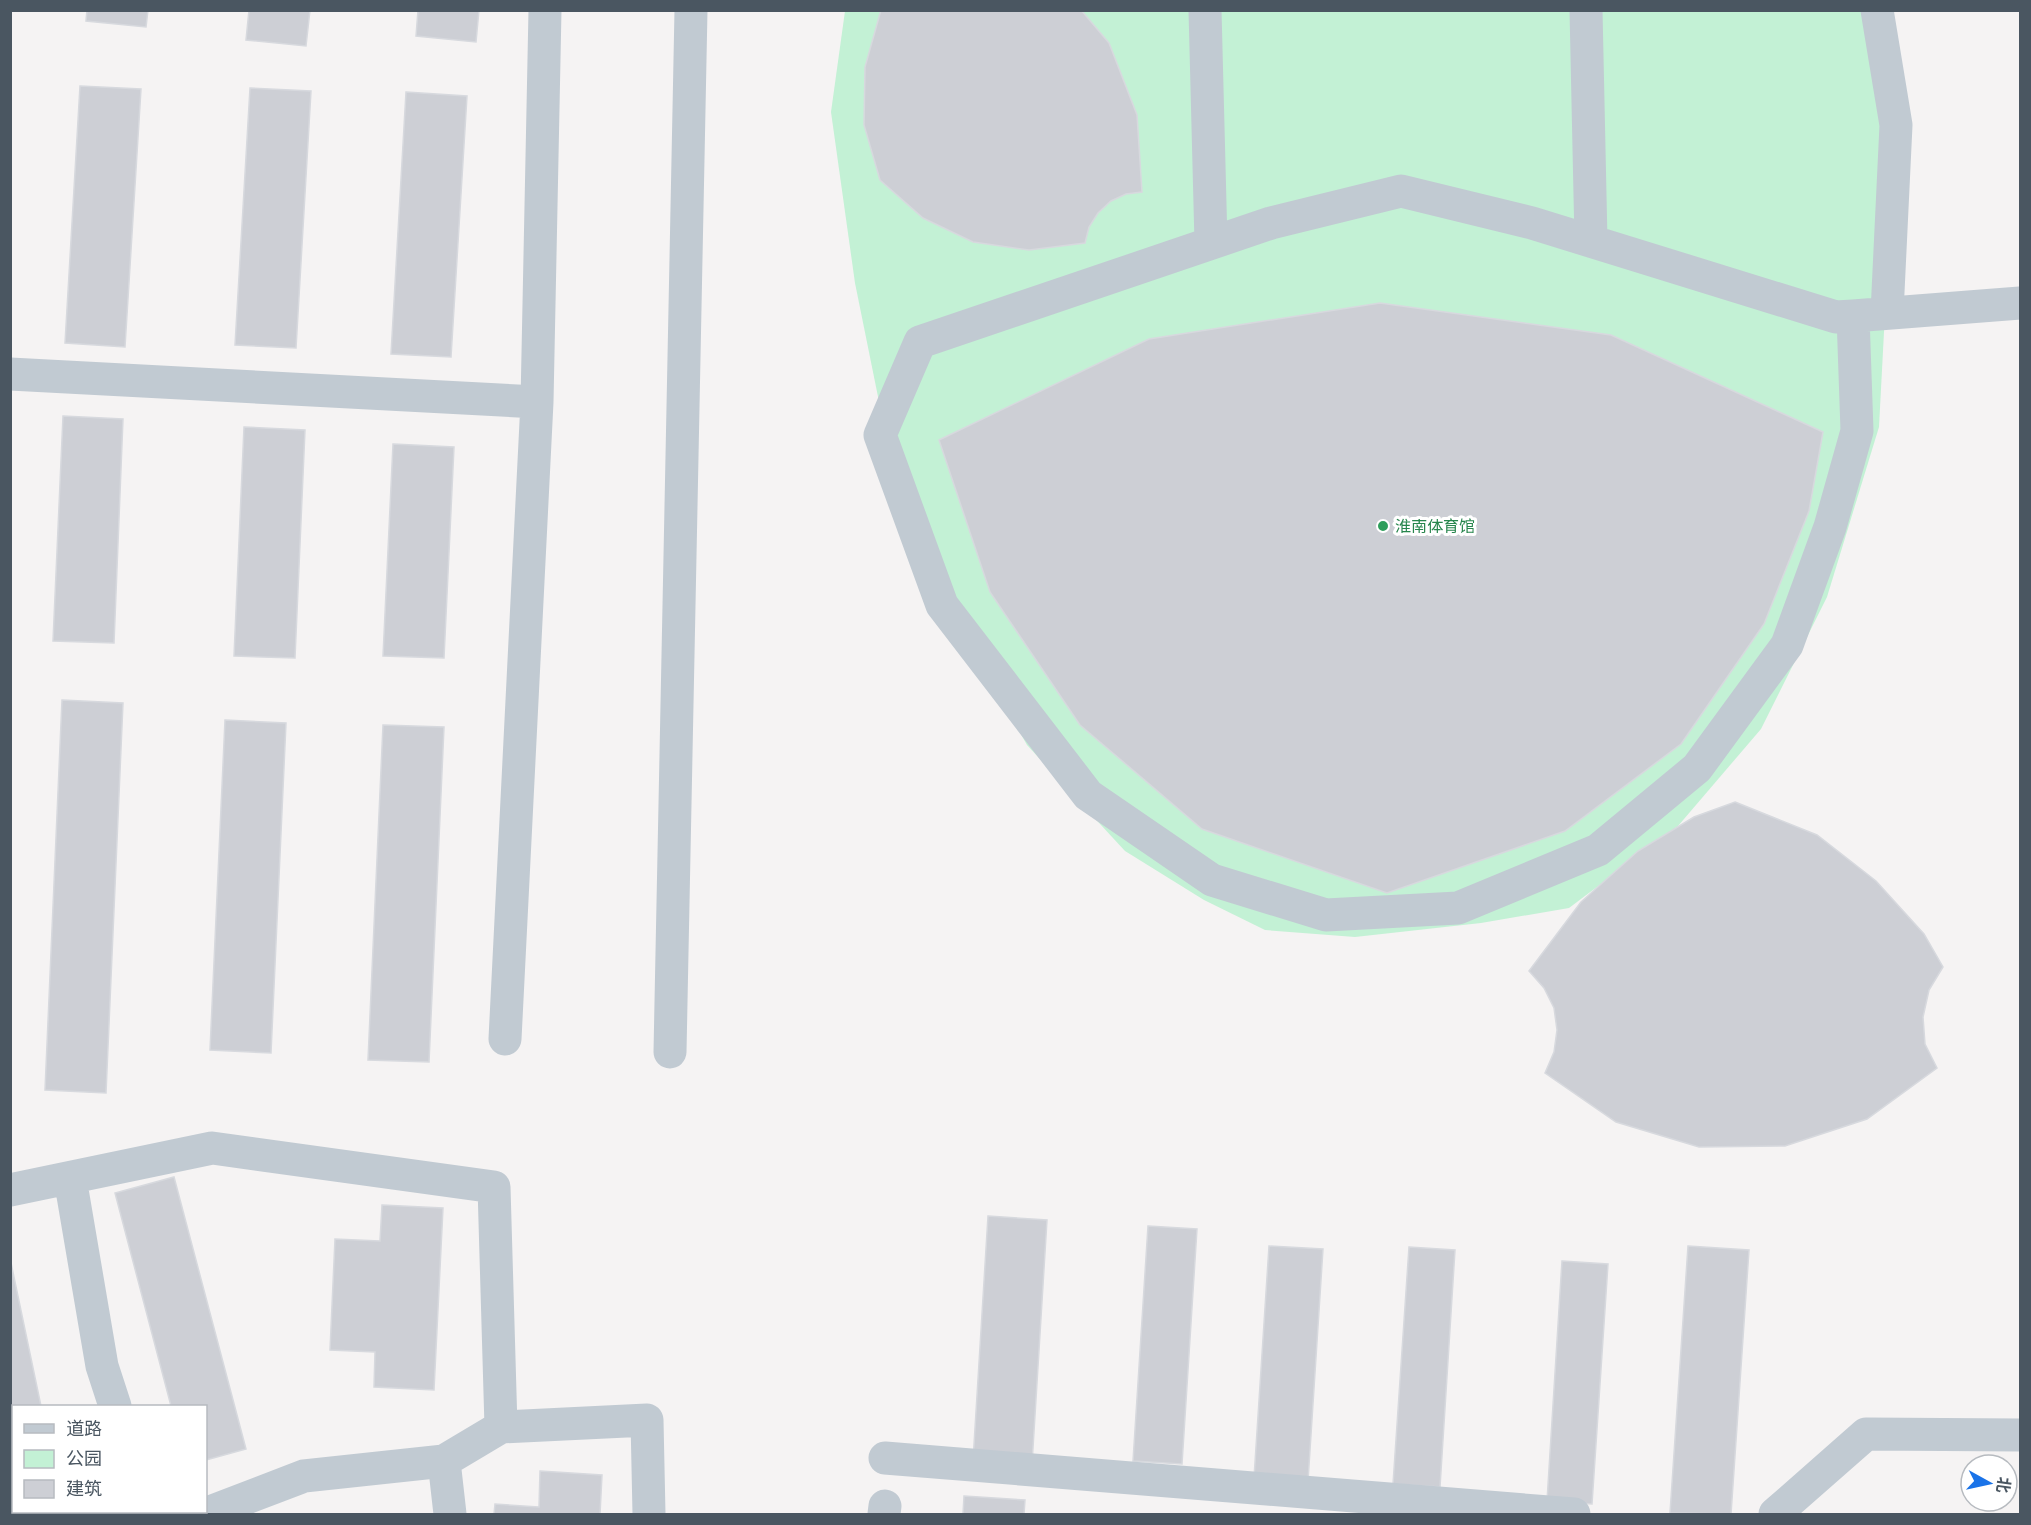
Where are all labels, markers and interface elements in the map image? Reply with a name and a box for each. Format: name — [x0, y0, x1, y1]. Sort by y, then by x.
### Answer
place label: 淮南体育馆 — [1395, 517, 1475, 536]
marker: 淮南体育馆 — [1376, 519, 1390, 533]
legend — [12, 1405, 207, 1513]
text: 道路 — [66, 1418, 102, 1439]
text: 公园 — [66, 1448, 102, 1469]
north arrow — [1959, 1453, 2019, 1513]
text: 北 — [1993, 1476, 2014, 1494]
text: 建筑 — [66, 1478, 102, 1499]

